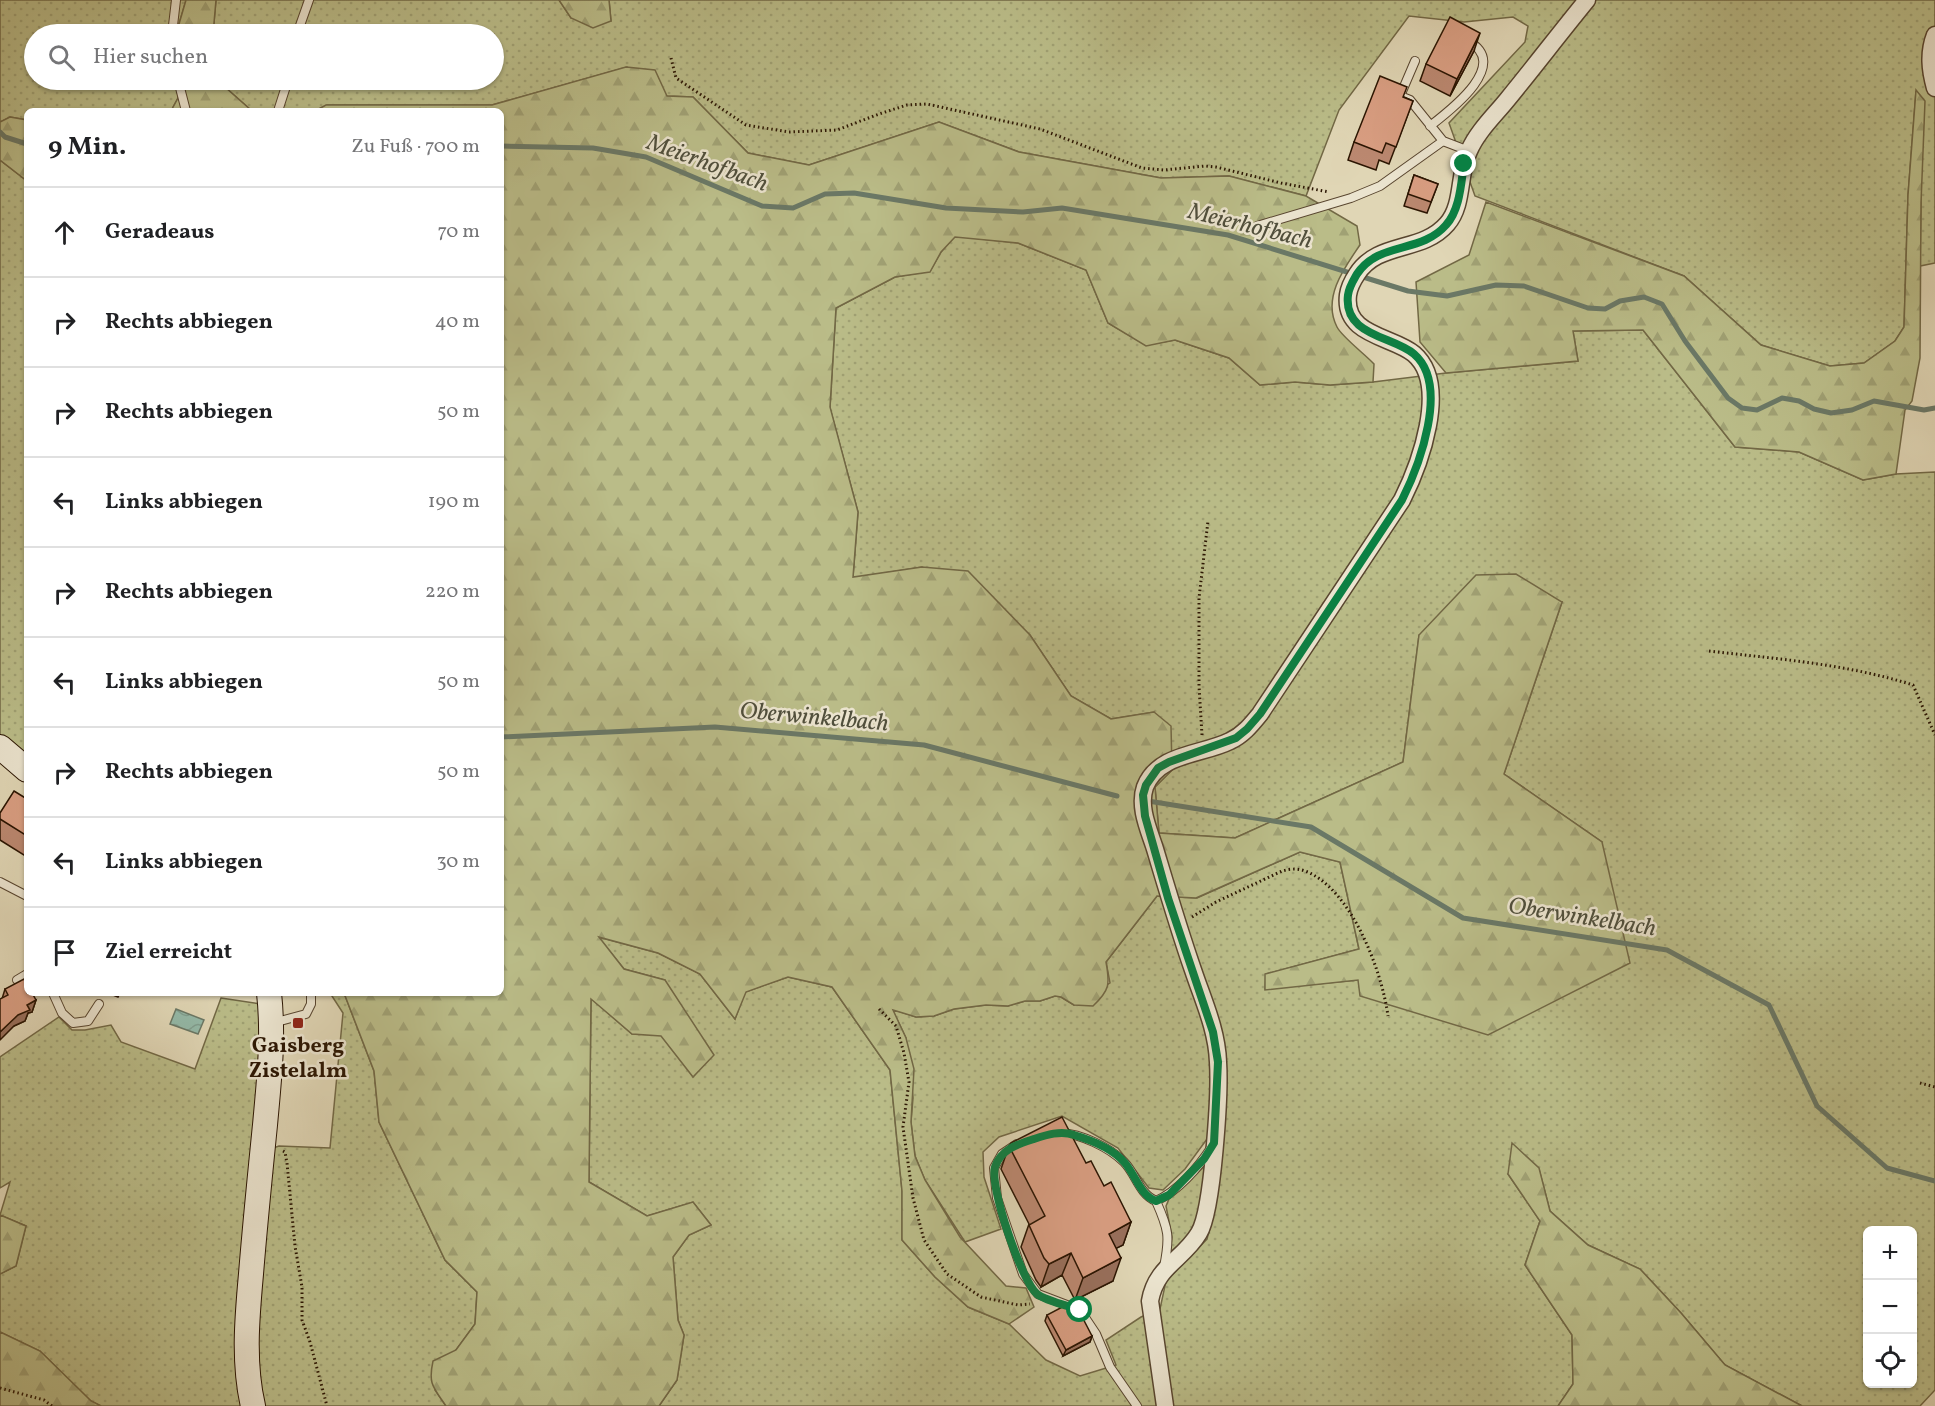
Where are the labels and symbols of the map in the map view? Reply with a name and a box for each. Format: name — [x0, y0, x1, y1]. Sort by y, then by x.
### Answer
water label: Meierhofbach — [641, 126, 772, 202]
route end — [1450, 150, 1476, 176]
water label: Meierhofbach — [1183, 195, 1316, 259]
water label: Oberwinkelbach — [738, 695, 890, 741]
water label: Oberwinkelbach — [1506, 890, 1659, 946]
marker: Gaisberg Zistelalm — [291, 1016, 305, 1030]
place label: Gaisberg Zistelalm — [249, 1031, 347, 1087]
route start — [1066, 1296, 1092, 1322]

